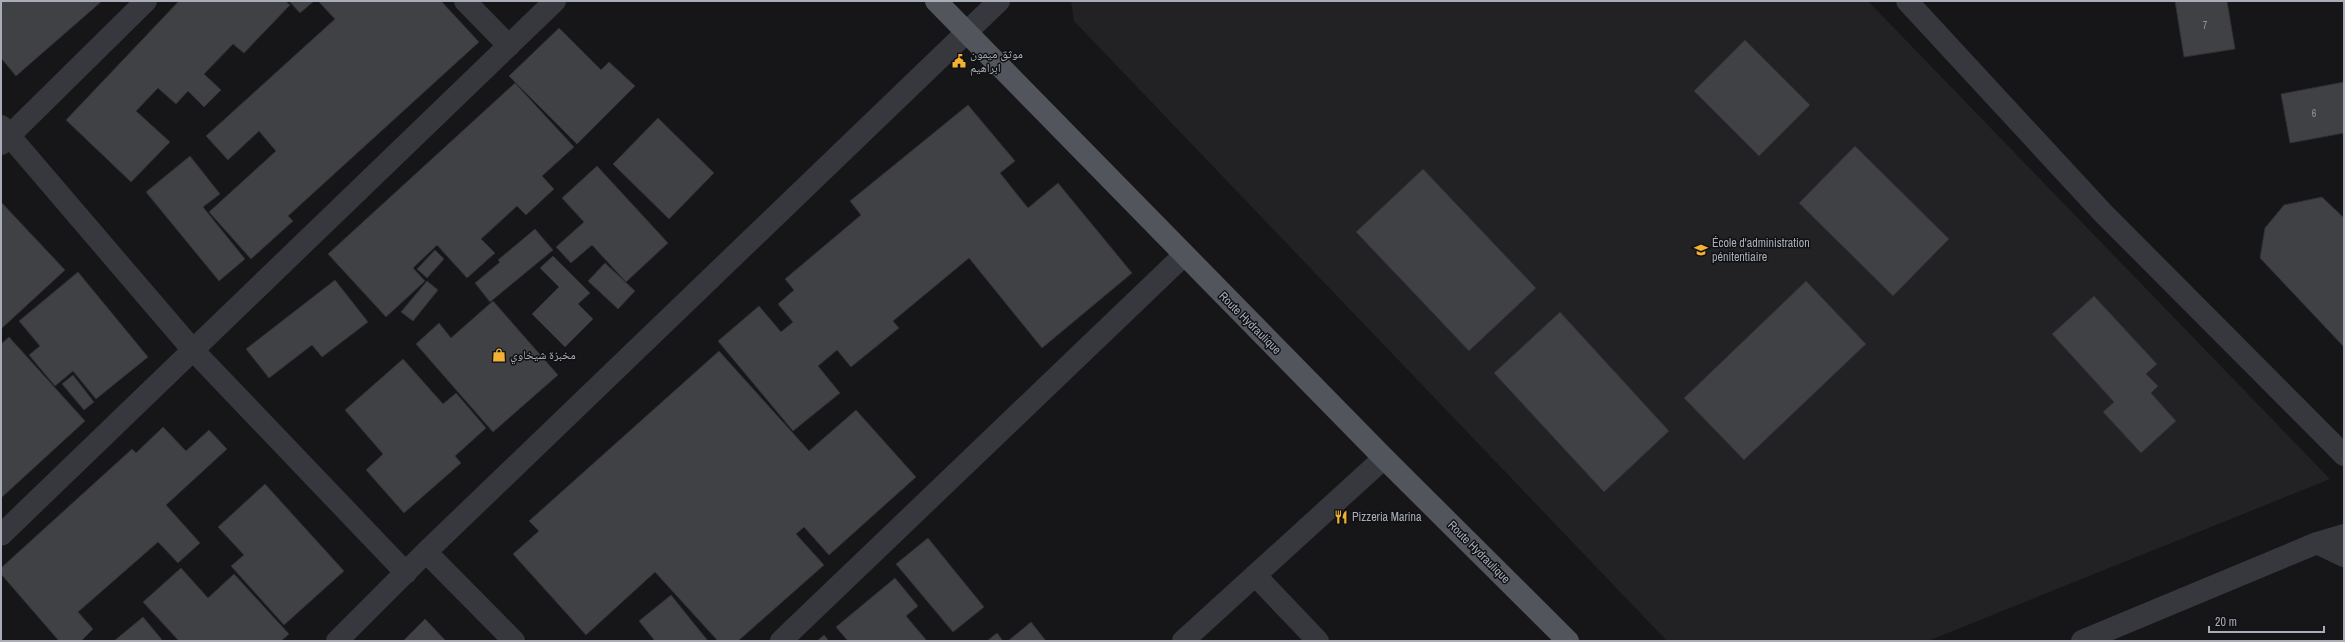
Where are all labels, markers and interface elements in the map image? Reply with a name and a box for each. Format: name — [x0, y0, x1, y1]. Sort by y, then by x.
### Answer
house number: 7 — [2203, 19, 2208, 32]
place label: موثق ميمون ابراهيم — [970, 46, 1023, 76]
public building icon: موثق ميمون ابراهيم — [951, 53, 967, 69]
house number: 6 — [2312, 107, 2317, 120]
place label: École d'administration pénitentiaire — [1712, 235, 1810, 265]
school or university icon: École d'administration pénitentiaire — [1693, 242, 1709, 258]
street label: Route Hydraulique — [1215, 288, 1285, 358]
shop icon: مخبزة شيخاوي — [491, 347, 507, 363]
place label: مخبزة شيخاوي — [510, 347, 576, 365]
restaurant icon: Pizzeria Marina — [1333, 509, 1349, 525]
place label: Pizzeria Marina — [1352, 509, 1422, 525]
street label: Route Hydraulique — [1444, 517, 1514, 587]
scale bar — [2209, 608, 2324, 634]
text: 20 m — [2215, 614, 2237, 630]

